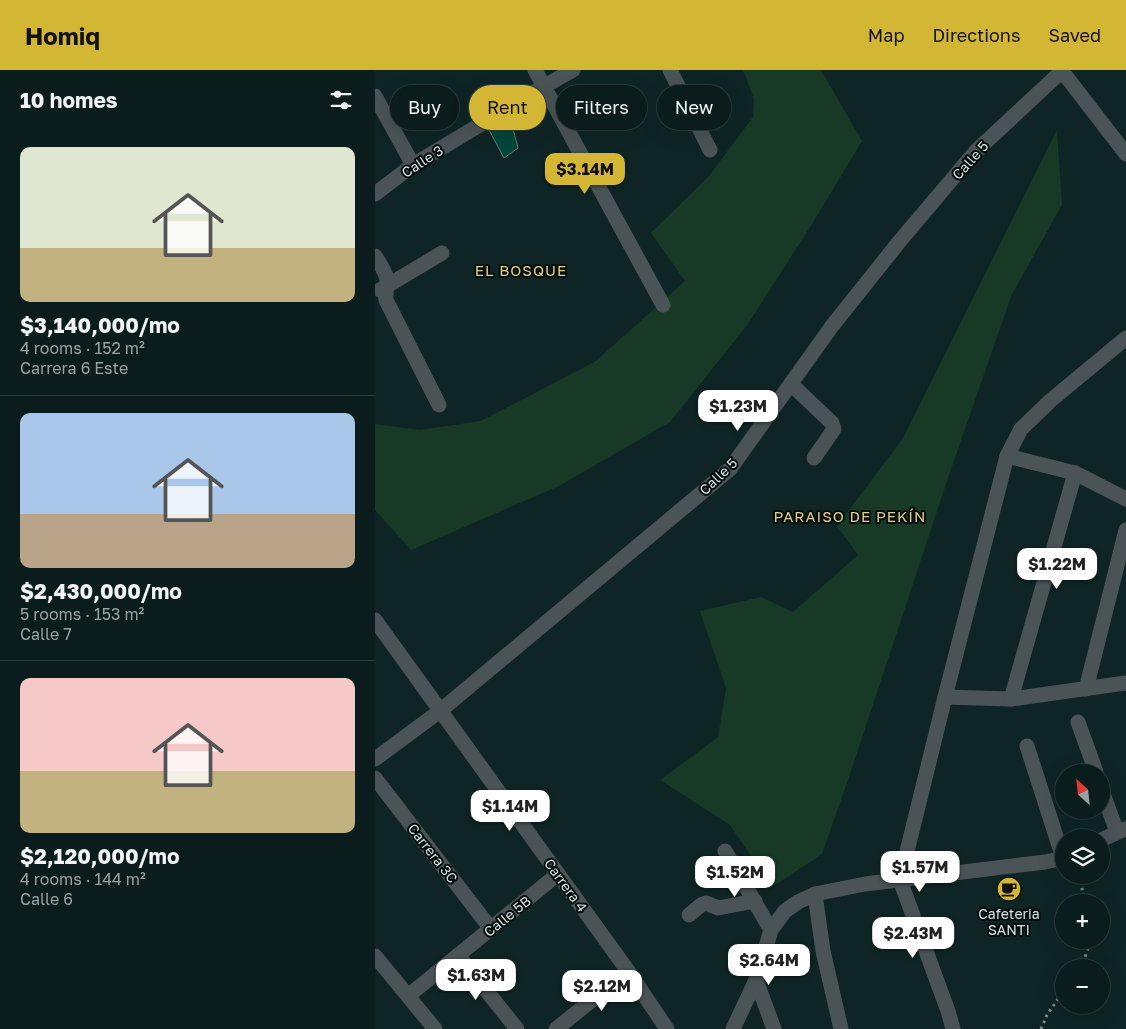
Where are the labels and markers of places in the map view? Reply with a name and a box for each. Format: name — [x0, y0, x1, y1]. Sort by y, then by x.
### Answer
pin: $3.14M — [544, 152, 626, 195]
pin: $1.23M — [697, 390, 779, 432]
pin: $1.22M — [1016, 548, 1098, 590]
pin: $1.14M — [469, 790, 551, 832]
pin: $1.57M — [879, 850, 961, 893]
pin: $1.52M — [694, 856, 776, 898]
cafe icon: Cafeteria SANTI — [996, 876, 1022, 902]
place label: Cafeteria SANTI — [978, 905, 1040, 938]
pin: $2.43M — [872, 916, 954, 959]
pin: $2.64M — [728, 944, 810, 986]
pin: $1.63M — [435, 958, 517, 1001]
pin: $2.12M — [561, 970, 643, 1012]

